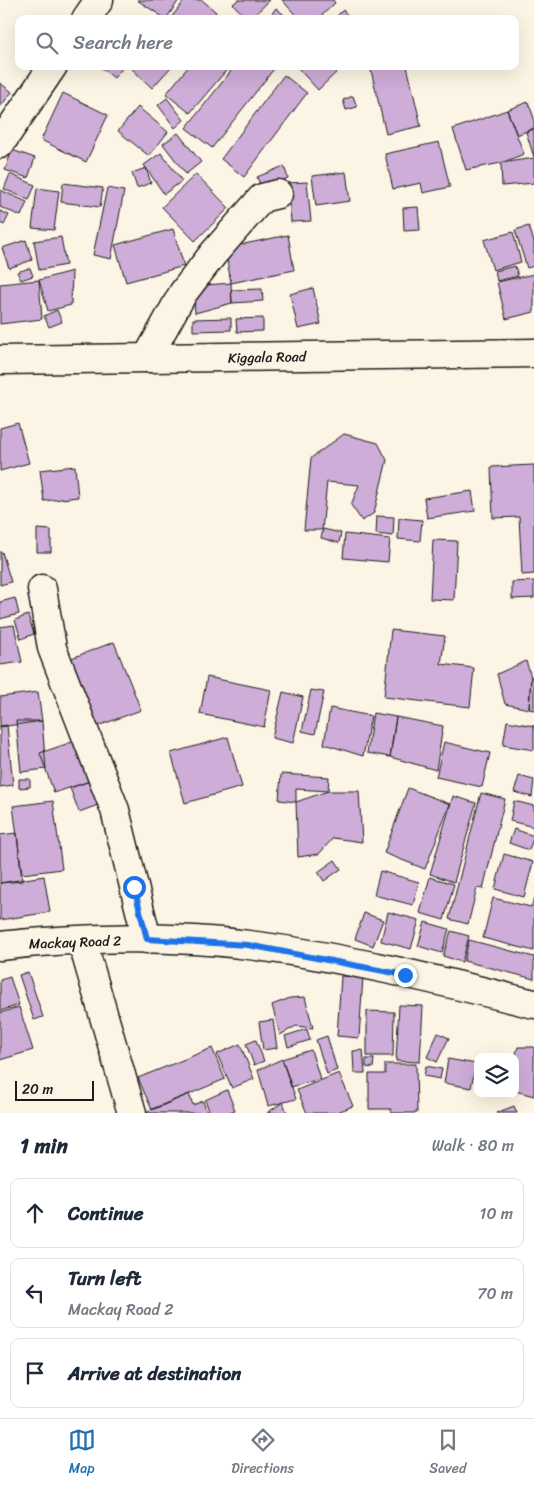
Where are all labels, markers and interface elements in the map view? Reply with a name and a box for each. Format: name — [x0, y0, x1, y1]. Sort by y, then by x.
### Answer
search box — [15, 15, 519, 70]
text: Search here — [73, 26, 173, 59]
icon: search — [33, 29, 61, 57]
street label: Kiggala Road — [228, 344, 308, 371]
route start — [123, 876, 146, 899]
street label: Mackay Road 2 — [28, 928, 122, 957]
route end — [394, 964, 417, 987]
map controls — [474, 1053, 519, 1098]
button: layers — [474, 1053, 519, 1098]
text: 20 m — [22, 1077, 53, 1102]
scale bar — [15, 1078, 94, 1101]
text: 1 min — [20, 1127, 68, 1165]
text: Walk · 80 m — [432, 1131, 514, 1160]
text: Continue — [68, 1197, 144, 1230]
icon: ahead — [21, 1199, 49, 1227]
text: 10 m — [480, 1199, 513, 1228]
text: Turn left — [68, 1262, 141, 1295]
icon: left — [21, 1279, 49, 1307]
text: 70 m — [477, 1279, 513, 1308]
text: Mackay Road 2 — [68, 1295, 173, 1324]
text: Arrive at destination — [68, 1357, 241, 1390]
icon: arrive — [21, 1359, 49, 1387]
tab: Map — [68, 1426, 96, 1481]
tab: Directions — [231, 1426, 294, 1481]
tab: Saved — [429, 1426, 466, 1481]

